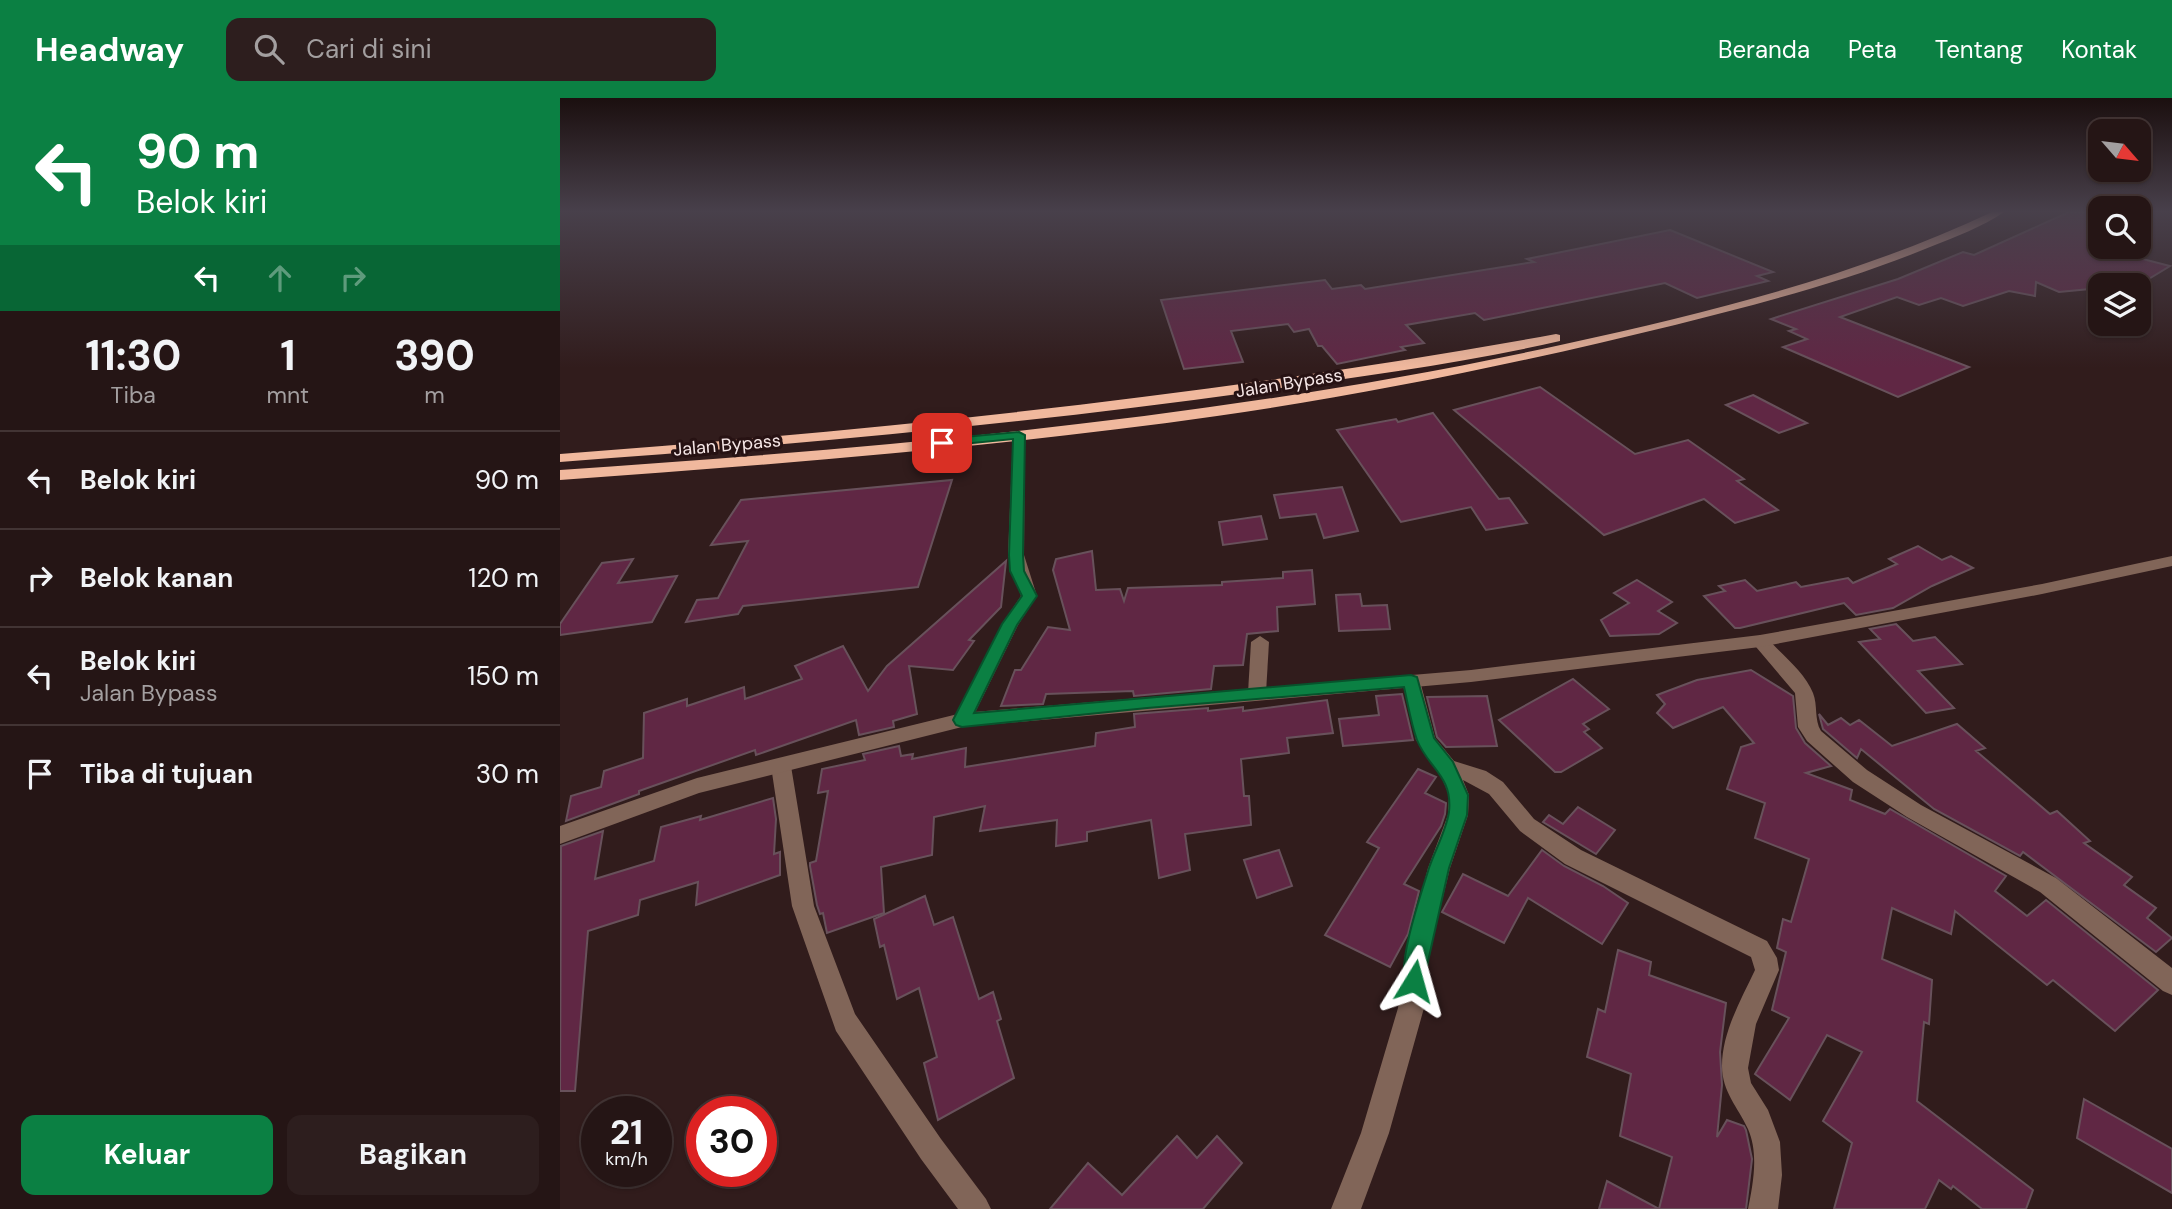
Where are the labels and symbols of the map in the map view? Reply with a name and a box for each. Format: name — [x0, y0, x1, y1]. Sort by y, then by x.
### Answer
north arrow — [2088, 119, 2151, 182]
street label: Jalan Bypass — [1234, 363, 1344, 403]
pin — [912, 413, 972, 473]
street label: Jalan Bypass — [672, 428, 782, 462]
position arrow — [1377, 944, 1451, 1018]
speed limit sign: 30 — [686, 1096, 777, 1187]

